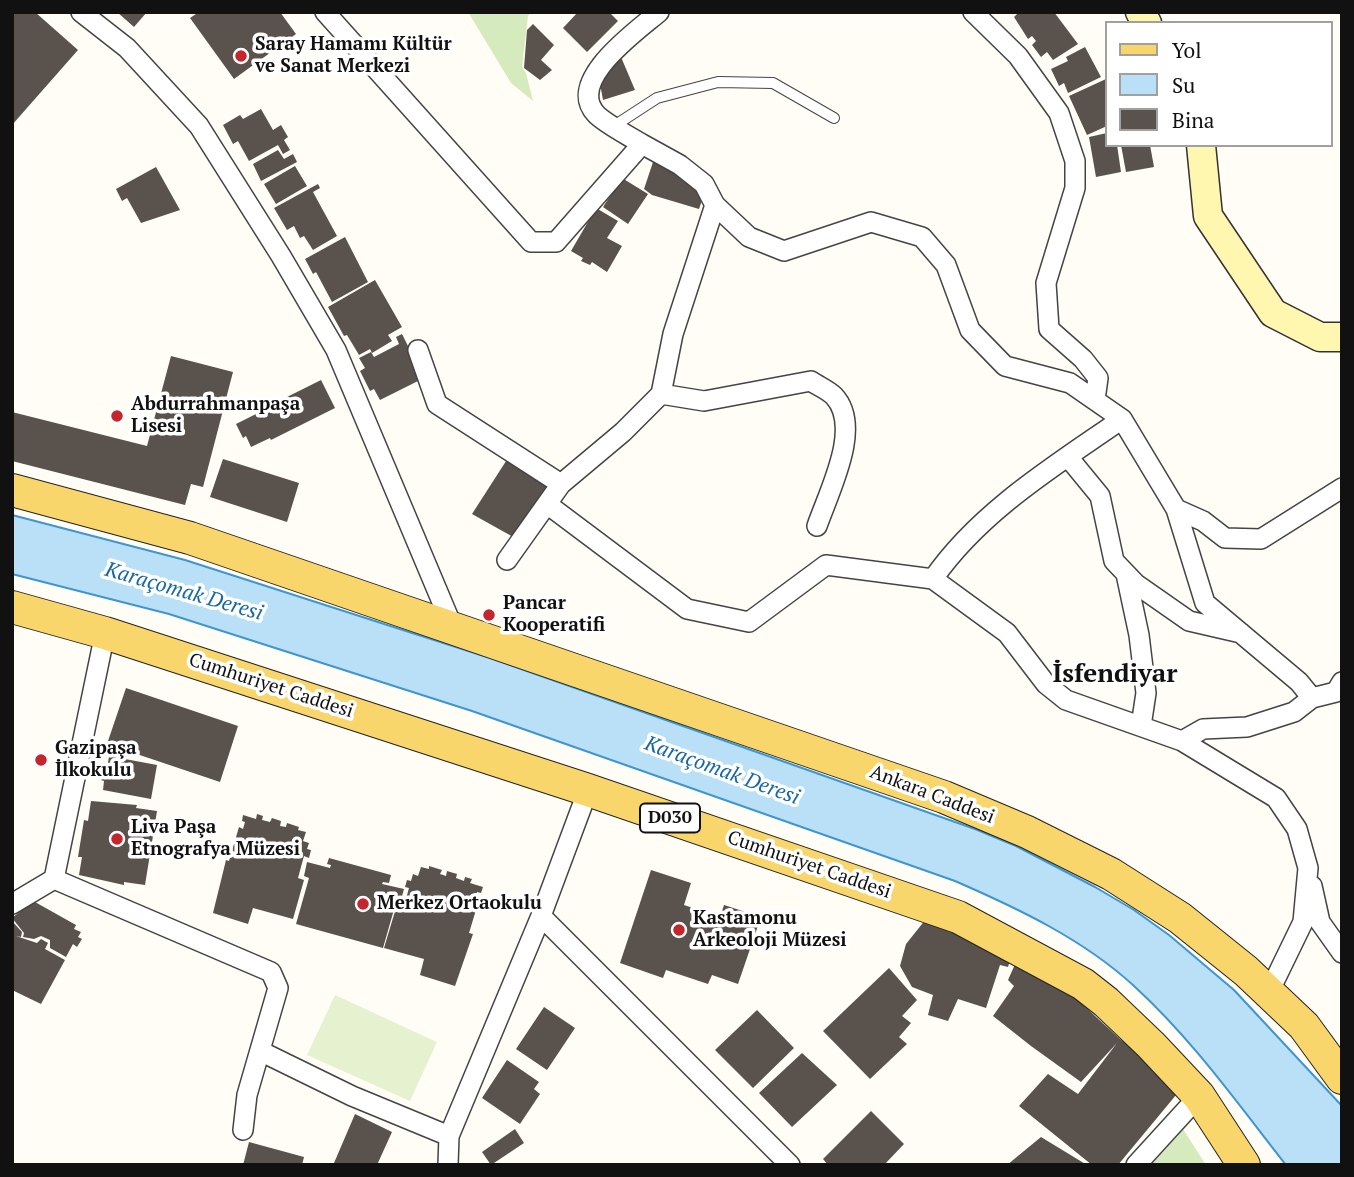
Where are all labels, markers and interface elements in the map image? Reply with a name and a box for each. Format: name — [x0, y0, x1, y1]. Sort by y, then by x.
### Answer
legend — [1106, 21, 1333, 147]
place label: Saray Hamamı Kültür ve Sanat Merkezi — [255, 34, 452, 78]
text: Yol — [1172, 36, 1202, 64]
marker: Saray Hamamı Kültür ve Sanat Merkezi — [233, 48, 249, 64]
text: Su — [1172, 71, 1195, 99]
text: Bina — [1172, 106, 1214, 134]
place label: Abdurrahmanpaşa Lisesi — [131, 394, 300, 438]
marker: Abdurrahmanpaşa Lisesi — [109, 408, 125, 424]
water label: Karaçomak Deresi — [102, 557, 266, 627]
place label: Pancar Kooperatifi — [503, 593, 605, 637]
marker: Pancar Kooperatifi — [481, 607, 497, 623]
street label: Cumhuriyet Caddesi — [186, 649, 356, 723]
district label: İsfendiyar — [1052, 659, 1178, 691]
water label: Karaçomak Deresi — [641, 731, 803, 811]
place label: Gazipaşa İlkokulu — [55, 738, 137, 782]
marker: Gazipaşa İlkokulu — [33, 752, 49, 768]
street label: Ankara Caddesi — [866, 761, 998, 829]
road number: D030 — [640, 804, 700, 832]
place label: Liva Paşa Etnografya Müzesi — [131, 817, 300, 861]
street label: Cumhuriyet Caddesi — [724, 826, 894, 904]
marker: Liva Paşa Etnografya Müzesi — [109, 831, 125, 847]
place label: Merkez Ortaokulu — [377, 893, 542, 915]
marker: Merkez Ortaokulu — [355, 896, 371, 912]
place label: Kastamonu Arkeoloji Müzesi — [693, 908, 847, 952]
marker: Kastamonu Arkeoloji Müzesi — [671, 922, 687, 938]

